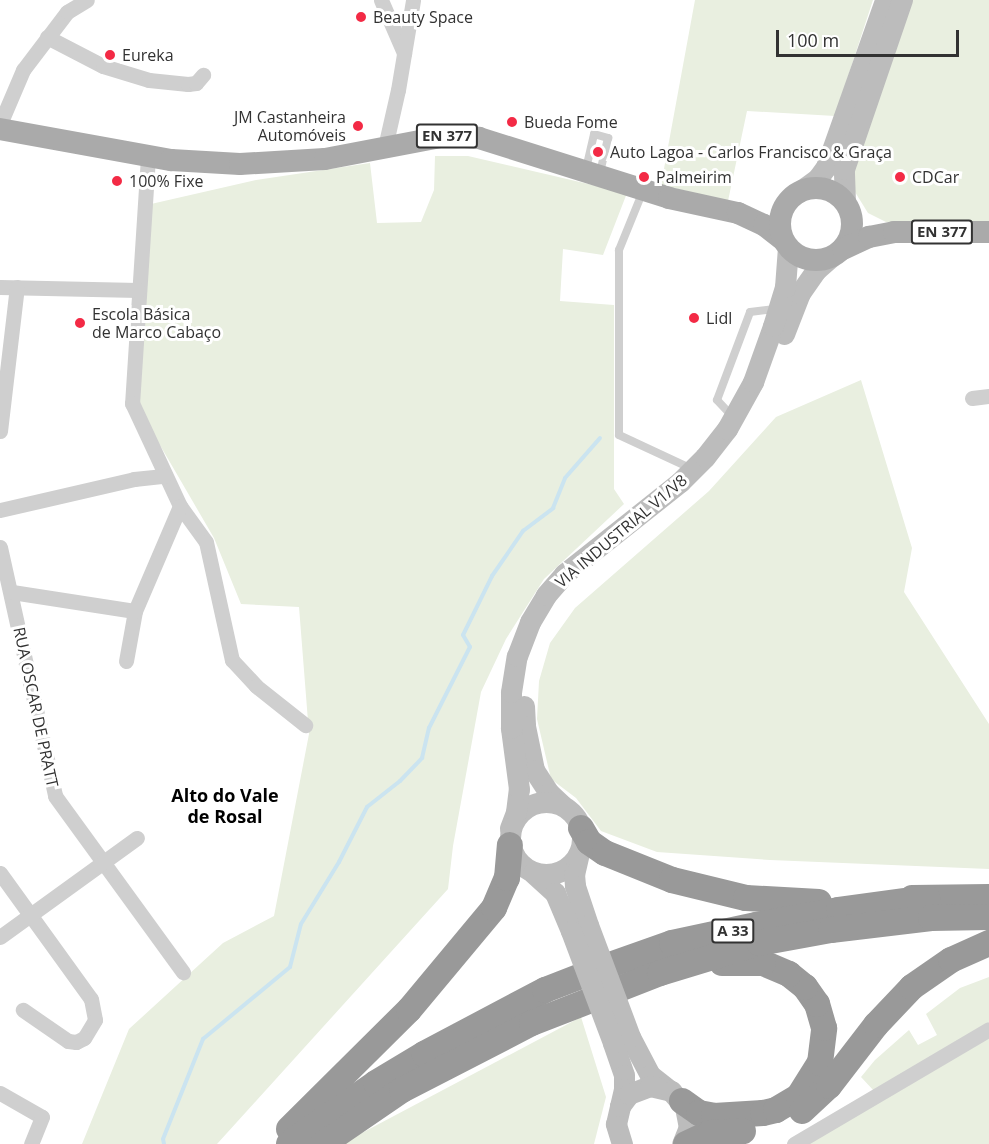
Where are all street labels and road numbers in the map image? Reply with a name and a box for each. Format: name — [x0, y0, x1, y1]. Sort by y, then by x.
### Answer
road number: EN 377 — [416, 124, 478, 148]
road number: EN 377 — [910, 220, 974, 244]
street label: VIA INDUSTRIAL V1/V8 — [551, 470, 691, 592]
street label: RUA OSCAR DE PRATT — [10, 625, 62, 789]
road number: A 33 — [710, 919, 756, 943]

